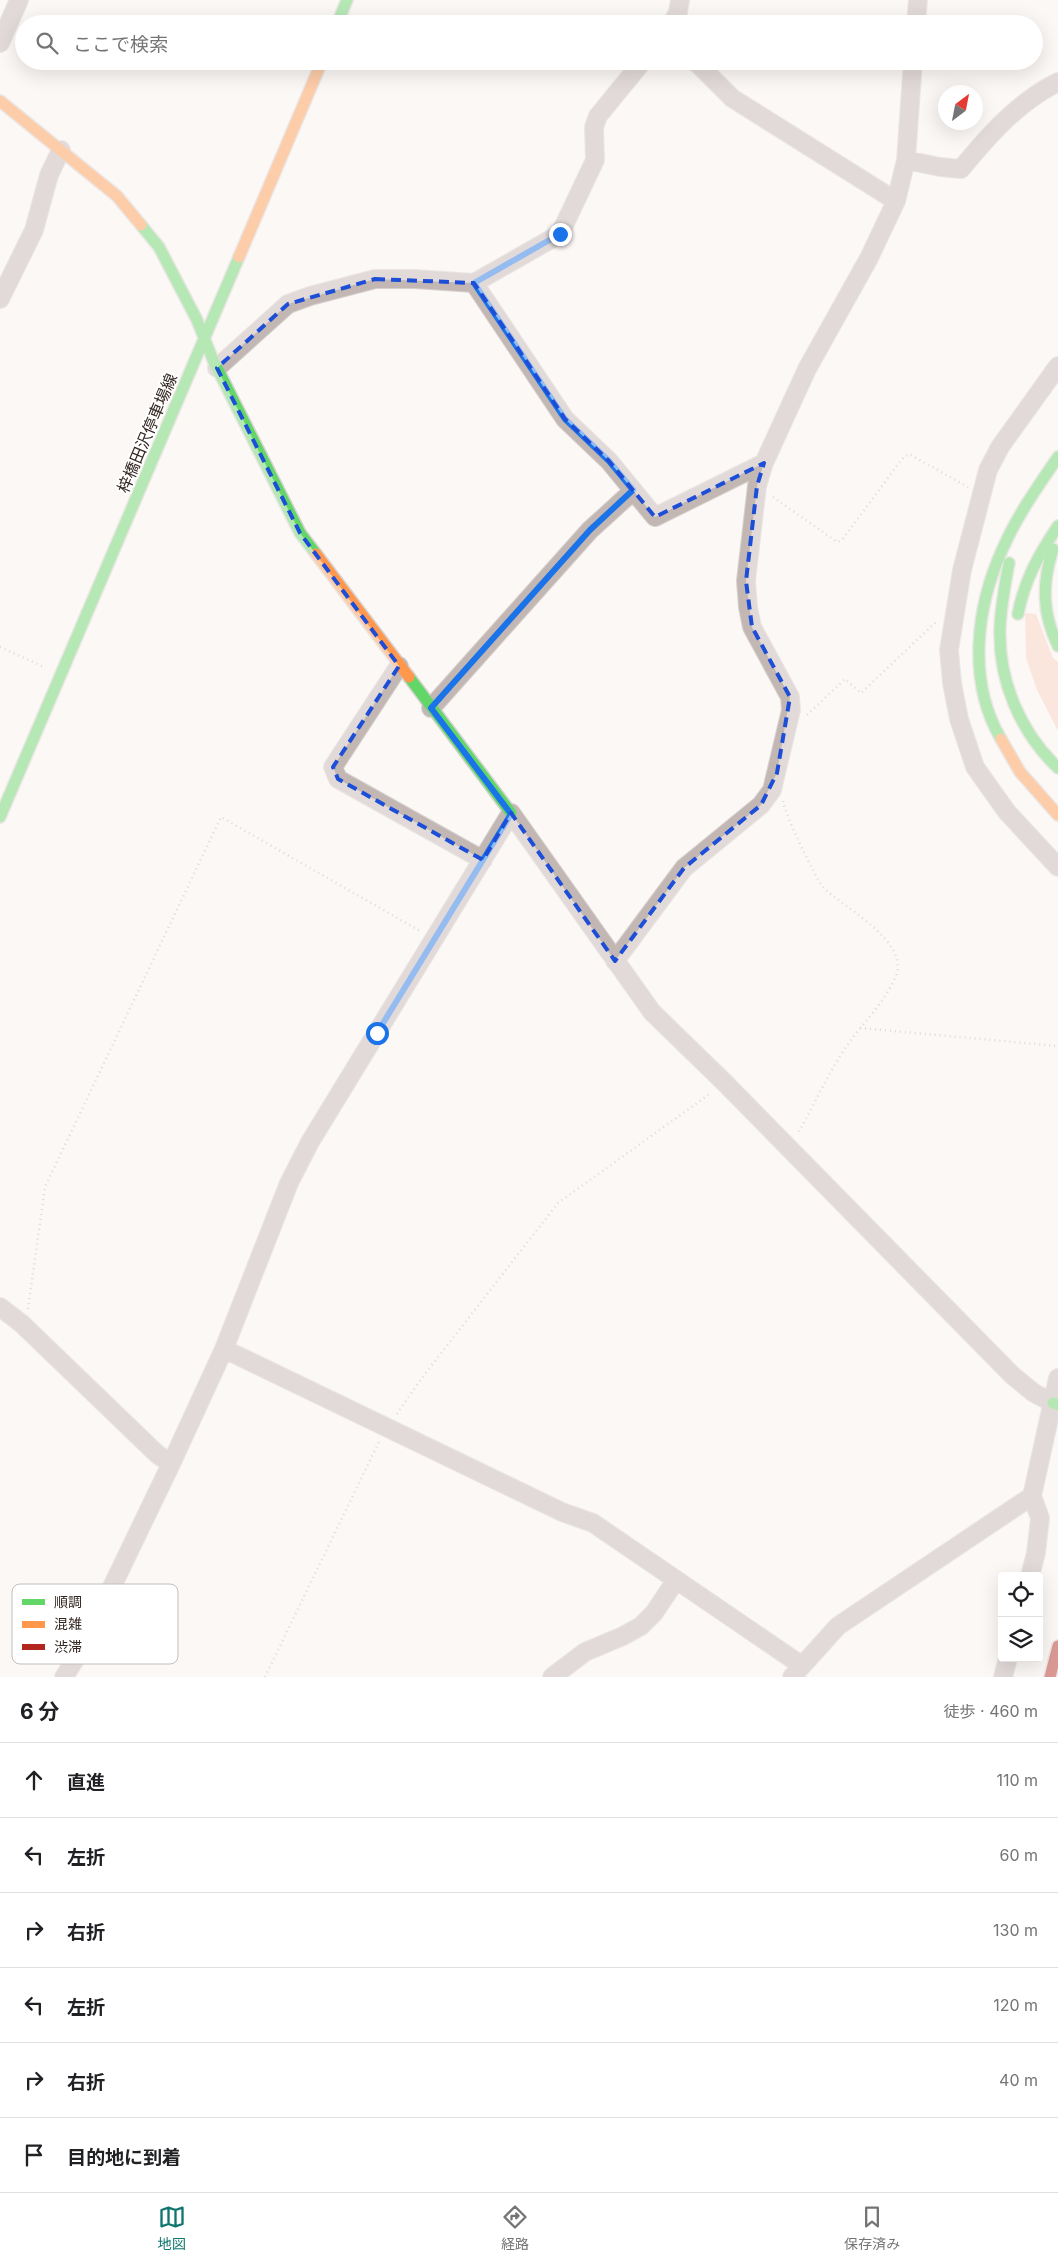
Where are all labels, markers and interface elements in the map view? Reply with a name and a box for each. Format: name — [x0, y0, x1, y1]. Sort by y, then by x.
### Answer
search box — [15, 15, 1043, 70]
icon: search — [33, 29, 61, 57]
text: ここで検索 — [73, 33, 168, 56]
north arrow — [938, 85, 983, 130]
route end — [549, 223, 572, 246]
street label: 梓橋田沢停車場線 — [113, 370, 181, 496]
route start — [366, 1022, 389, 1045]
map controls — [998, 1572, 1043, 1662]
button: locate — [998, 1572, 1043, 1617]
legend — [12, 1584, 178, 1664]
text: 順調 — [54, 1593, 82, 1610]
text: 混雑 — [54, 1615, 82, 1632]
button: layers — [998, 1617, 1043, 1662]
text: 渋滞 — [54, 1638, 82, 1655]
text: 6 分 — [20, 1699, 60, 1724]
text: 徒歩 · 460 m — [944, 1701, 1038, 1721]
icon: ahead — [20, 1766, 48, 1794]
text: 110 m — [996, 1770, 1038, 1790]
text: 直進 — [67, 1771, 105, 1794]
icon: left — [20, 1841, 48, 1869]
text: 60 m — [999, 1845, 1038, 1865]
text: 左折 — [67, 1846, 105, 1869]
icon: right — [20, 1916, 48, 1944]
text: 130 m — [993, 1920, 1038, 1940]
text: 右折 — [67, 1921, 105, 1944]
icon: left — [20, 1991, 48, 2019]
text: 120 m — [993, 1995, 1038, 2015]
text: 左折 — [67, 1996, 105, 2019]
icon: right — [20, 2066, 48, 2094]
text: 40 m — [999, 2070, 1038, 2090]
text: 右折 — [67, 2071, 105, 2094]
icon: arrive — [20, 2141, 48, 2169]
text: 目的地に到着 — [67, 2146, 181, 2169]
tab: 地図 — [158, 2203, 186, 2253]
tab: 経路 — [501, 2203, 529, 2253]
tab: 保存済み — [844, 2203, 900, 2253]

